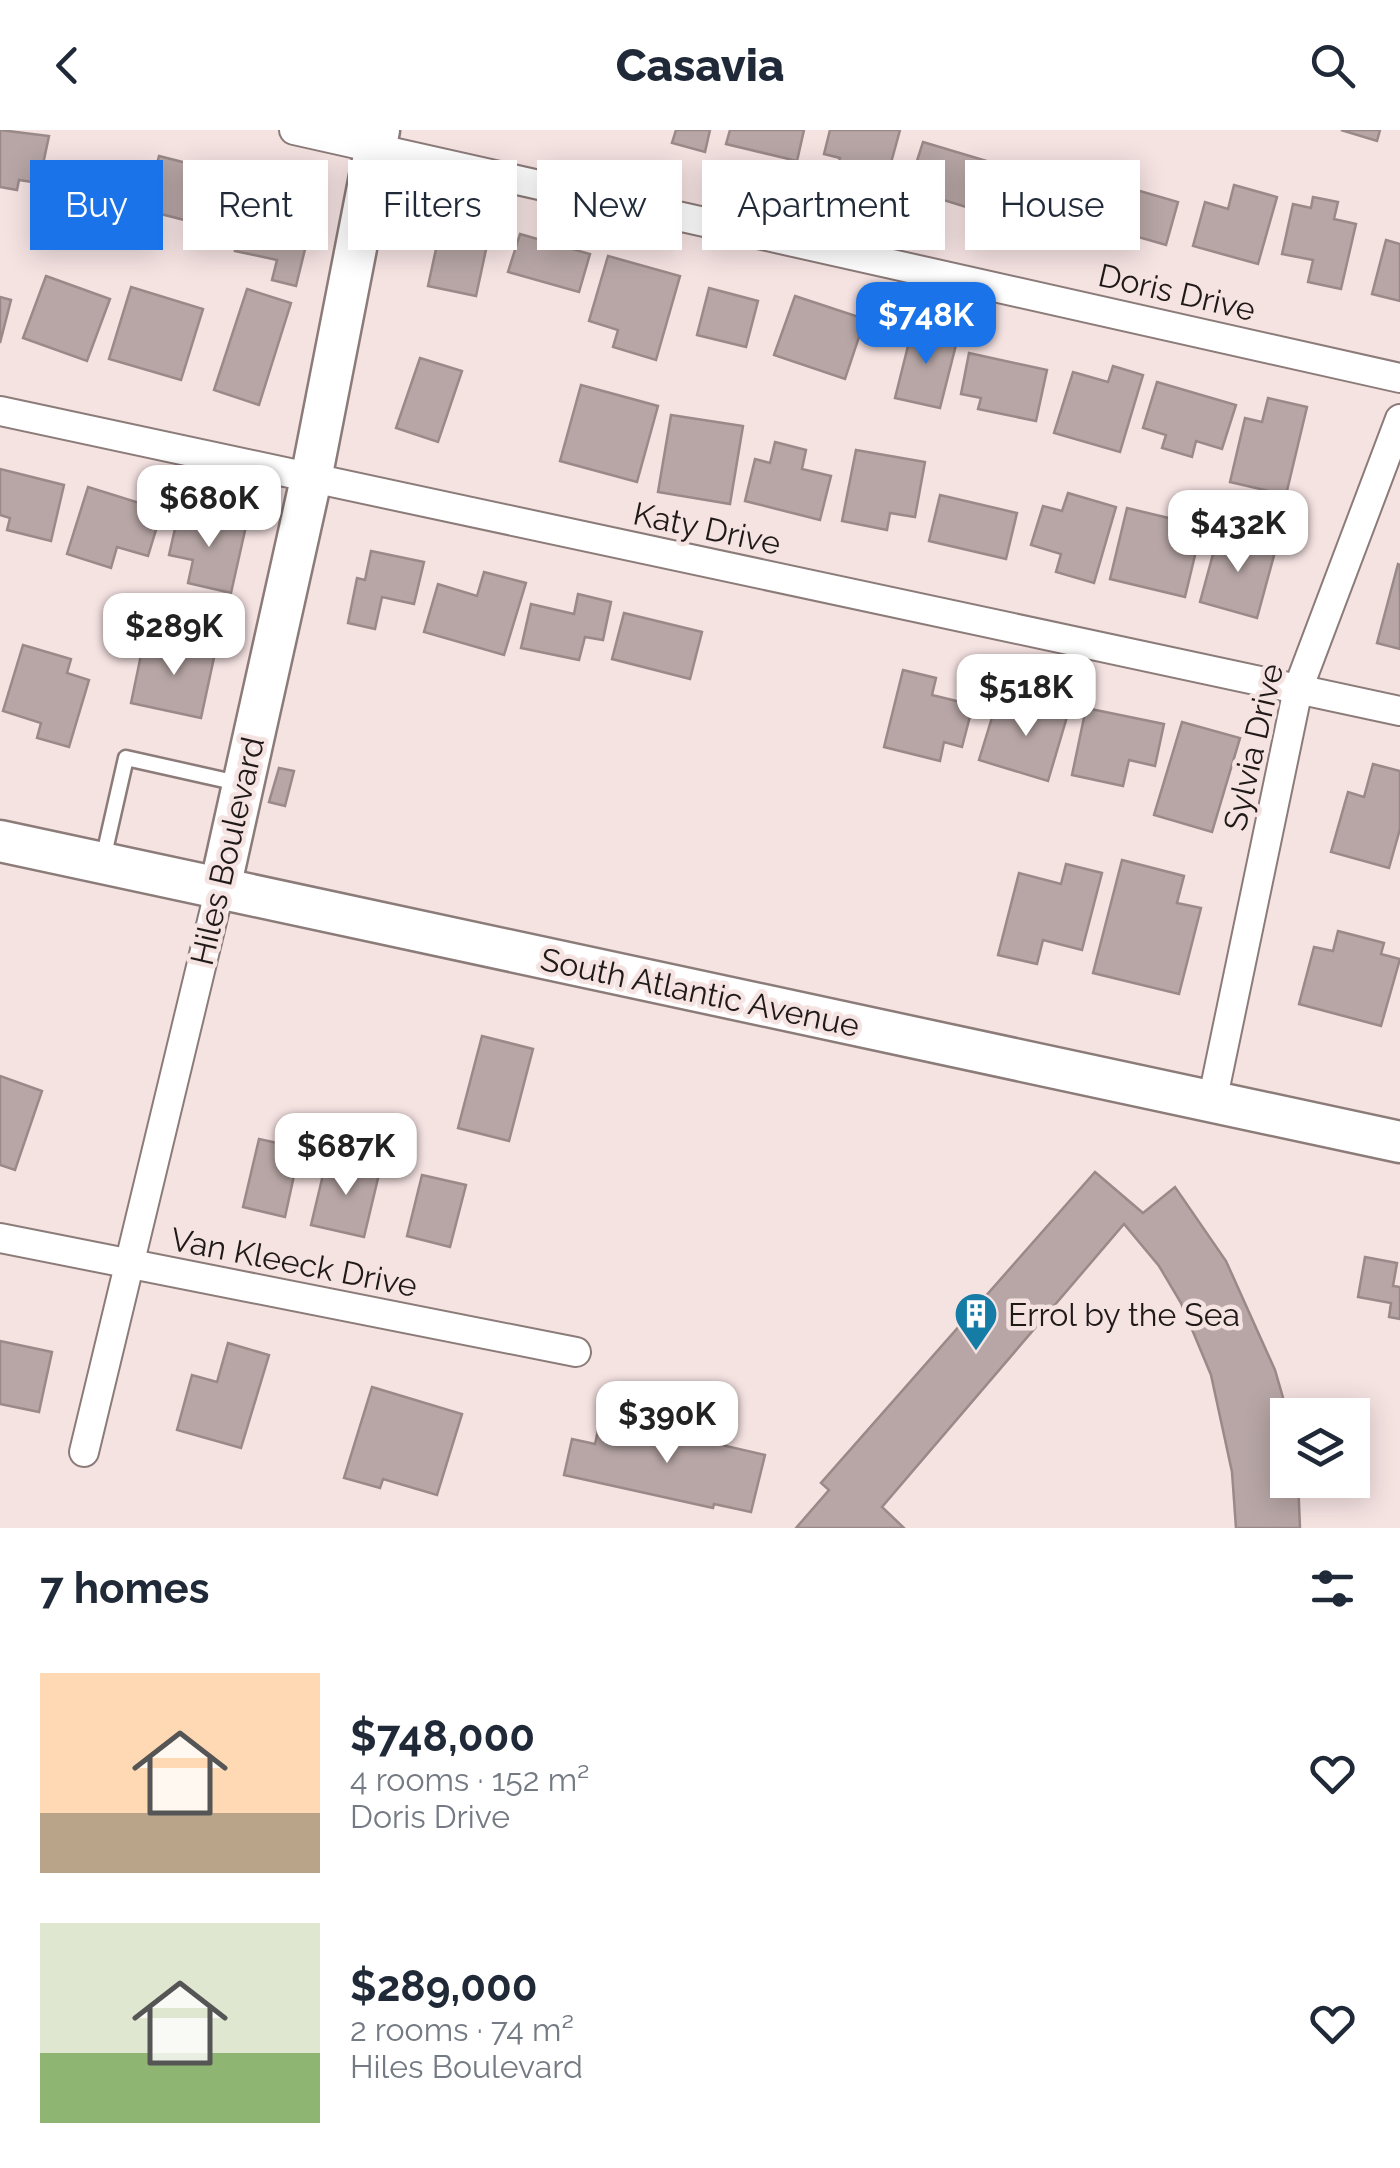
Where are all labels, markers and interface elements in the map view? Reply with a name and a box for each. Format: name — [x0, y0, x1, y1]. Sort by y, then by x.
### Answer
icon: back — [40, 38, 95, 93]
icon: search — [1305, 38, 1360, 93]
text: Casavia — [616, 39, 784, 92]
chip: Buy — [30, 160, 163, 250]
chip: Rent — [183, 160, 328, 250]
chip: Filters — [348, 160, 517, 250]
chip: New — [537, 160, 682, 250]
chip: Apartment — [702, 160, 945, 250]
chip: House — [965, 160, 1140, 250]
street label: Doris Drive — [1095, 256, 1259, 328]
pin: $748K — [856, 282, 996, 367]
text: $748K — [878, 296, 974, 333]
pin: $680K — [139, 465, 279, 550]
text: $680K — [159, 479, 259, 516]
pin: $432K — [1168, 490, 1308, 575]
street label: Katy Drive — [630, 494, 784, 562]
text: $432K — [1190, 504, 1286, 541]
pin: $289K — [104, 593, 244, 678]
text: $289K — [125, 607, 223, 644]
pin: $518K — [956, 654, 1096, 739]
street label: Sylvia Drive — [1216, 660, 1290, 834]
text: $518K — [979, 668, 1073, 705]
street label: Hiles Boulevard — [183, 733, 271, 969]
street label: South Atlantic Avenue — [537, 940, 863, 1044]
pin: $687K — [276, 1113, 416, 1198]
text: $687K — [297, 1127, 395, 1164]
street label: Van Kleeck Drive — [168, 1220, 420, 1304]
building icon: Errol by the Sea — [953, 1291, 999, 1352]
place label: Errol by the Sea — [1008, 1296, 1240, 1333]
pin: $390K — [597, 1381, 737, 1466]
text: $390K — [618, 1395, 716, 1432]
map controls — [1270, 1398, 1370, 1498]
button: layers — [1270, 1398, 1370, 1498]
icon: filters — [1305, 1561, 1360, 1616]
text: 7 homes — [40, 1564, 209, 1613]
text: $748,000 — [350, 1712, 535, 1761]
icon: home — [120, 1713, 240, 1833]
icon: heart — [1305, 1746, 1360, 1801]
text: 4 rooms · 152 m² — [350, 1761, 589, 1798]
text: Doris Drive — [350, 1798, 510, 1835]
text: $289,000 — [350, 1962, 538, 2011]
icon: home — [120, 1963, 240, 2083]
icon: heart — [1305, 1996, 1360, 2051]
text: 2 rooms · 74 m² — [350, 2011, 574, 2048]
text: Hiles Boulevard — [350, 2048, 583, 2085]

